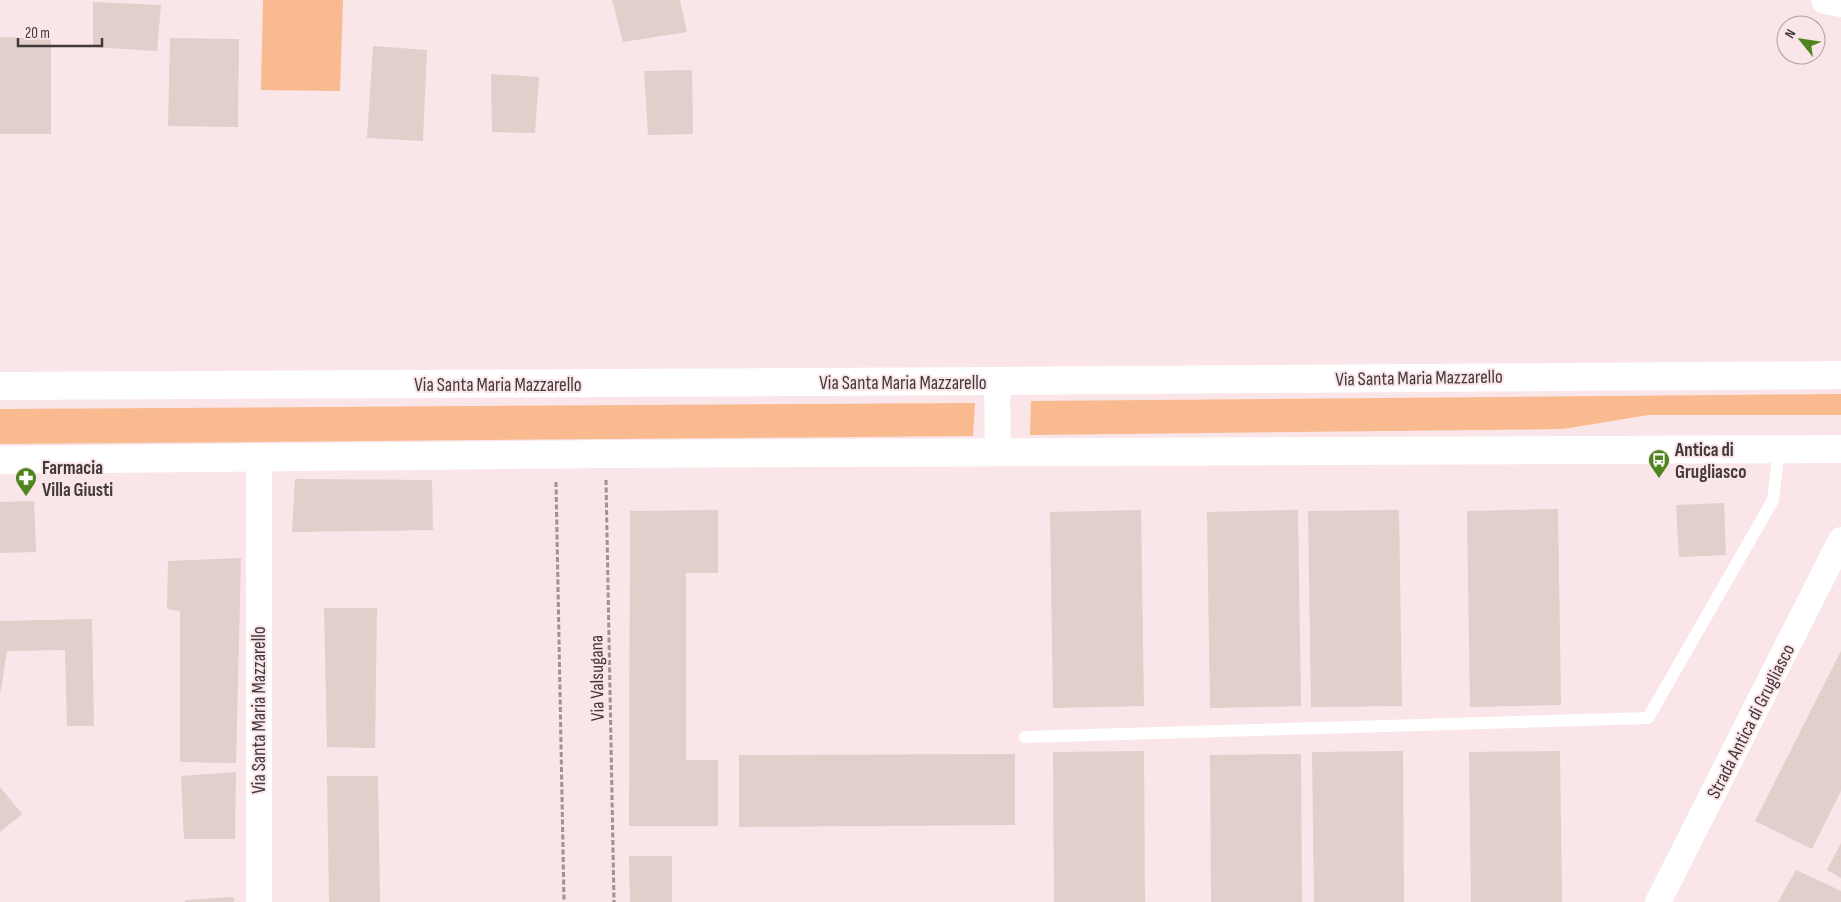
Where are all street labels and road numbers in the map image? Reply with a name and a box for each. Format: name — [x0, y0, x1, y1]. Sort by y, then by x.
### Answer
street label: Via Santa Maria Mazzarello — [1335, 366, 1503, 391]
street label: Via Santa Maria Mazzarello — [819, 372, 987, 395]
street label: Via Santa Maria Mazzarello — [414, 374, 582, 397]
street label: Via Santa Maria Mazzarello — [248, 626, 271, 794]
street label: Via Valsugana — [585, 635, 610, 721]
street label: Strada Antica di Grugliasco — [1702, 641, 1800, 803]

